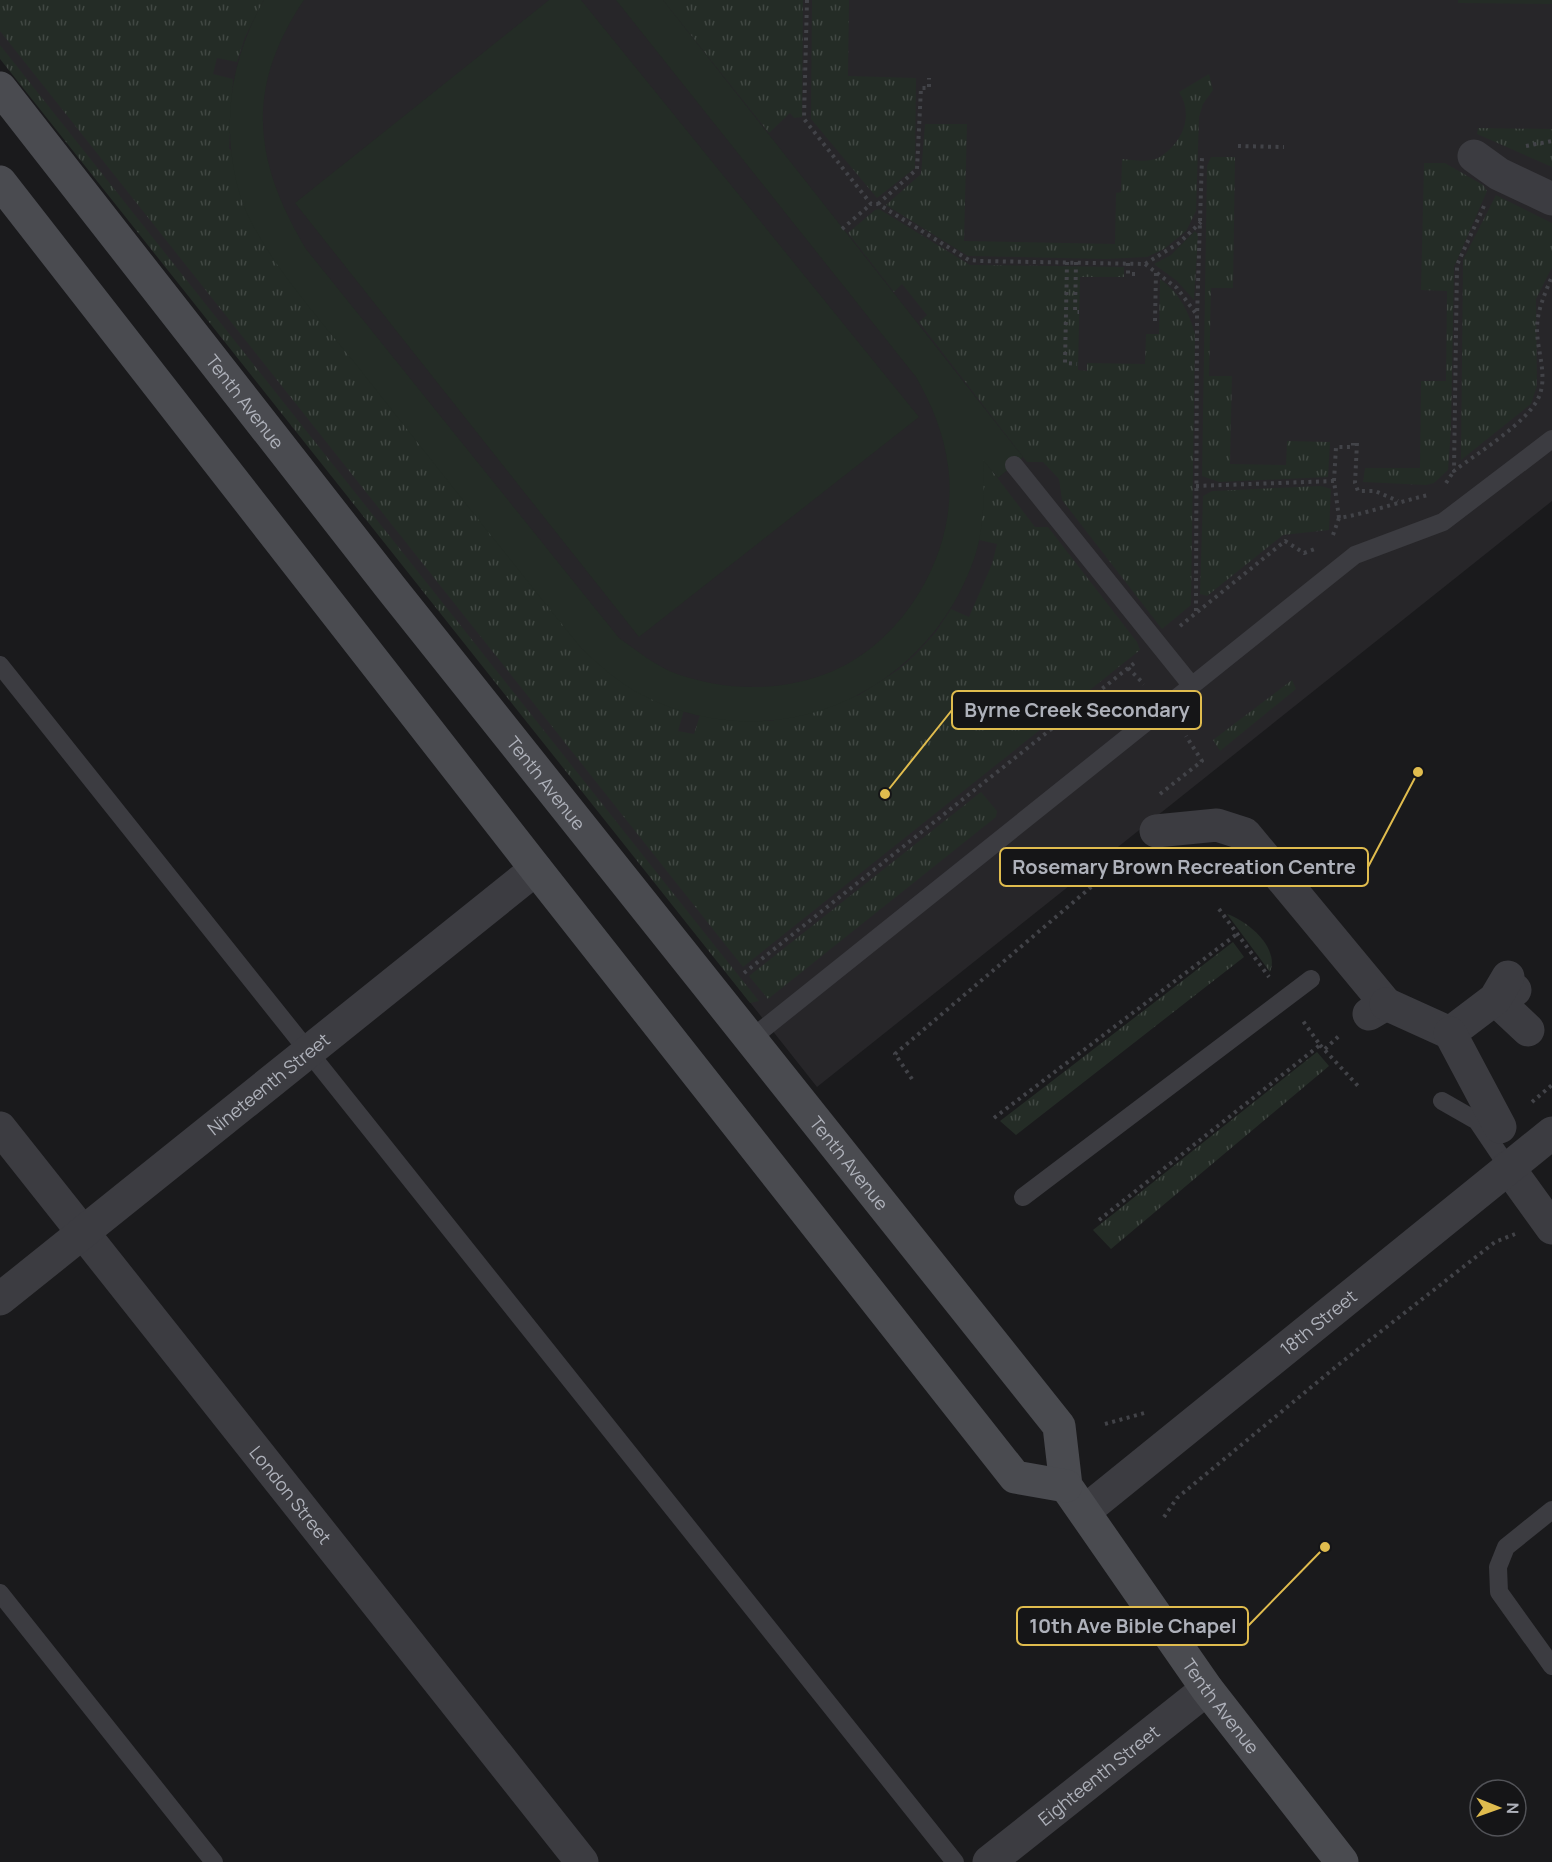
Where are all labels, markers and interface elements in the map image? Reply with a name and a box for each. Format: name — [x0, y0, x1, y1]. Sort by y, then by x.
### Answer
street label: Tenth Avenue — [201, 349, 290, 454]
callout: Byrne Creek Secondary — [952, 691, 1201, 729]
text: Byrne Creek Secondary — [964, 696, 1190, 723]
street label: Tenth Avenue — [502, 731, 591, 835]
callout: Rosemary Brown Recreation Centre — [1000, 848, 1368, 886]
text: Rosemary Brown Recreation Centre — [1012, 853, 1356, 880]
street label: Nineteenth Street — [202, 1027, 335, 1140]
street label: Tenth Avenue — [805, 1111, 894, 1215]
street label: 18th Street — [1275, 1284, 1361, 1361]
street label: London Street — [244, 1441, 337, 1549]
callout: 10th Ave Bible Chapel — [1017, 1607, 1248, 1645]
text: 10th Ave Bible Chapel — [1029, 1612, 1237, 1639]
street label: Tenth Avenue — [1177, 1654, 1265, 1758]
street label: Eighteenth Street — [1033, 1719, 1164, 1831]
north arrow — [1468, 1778, 1528, 1838]
text: N — [1502, 1802, 1524, 1814]

